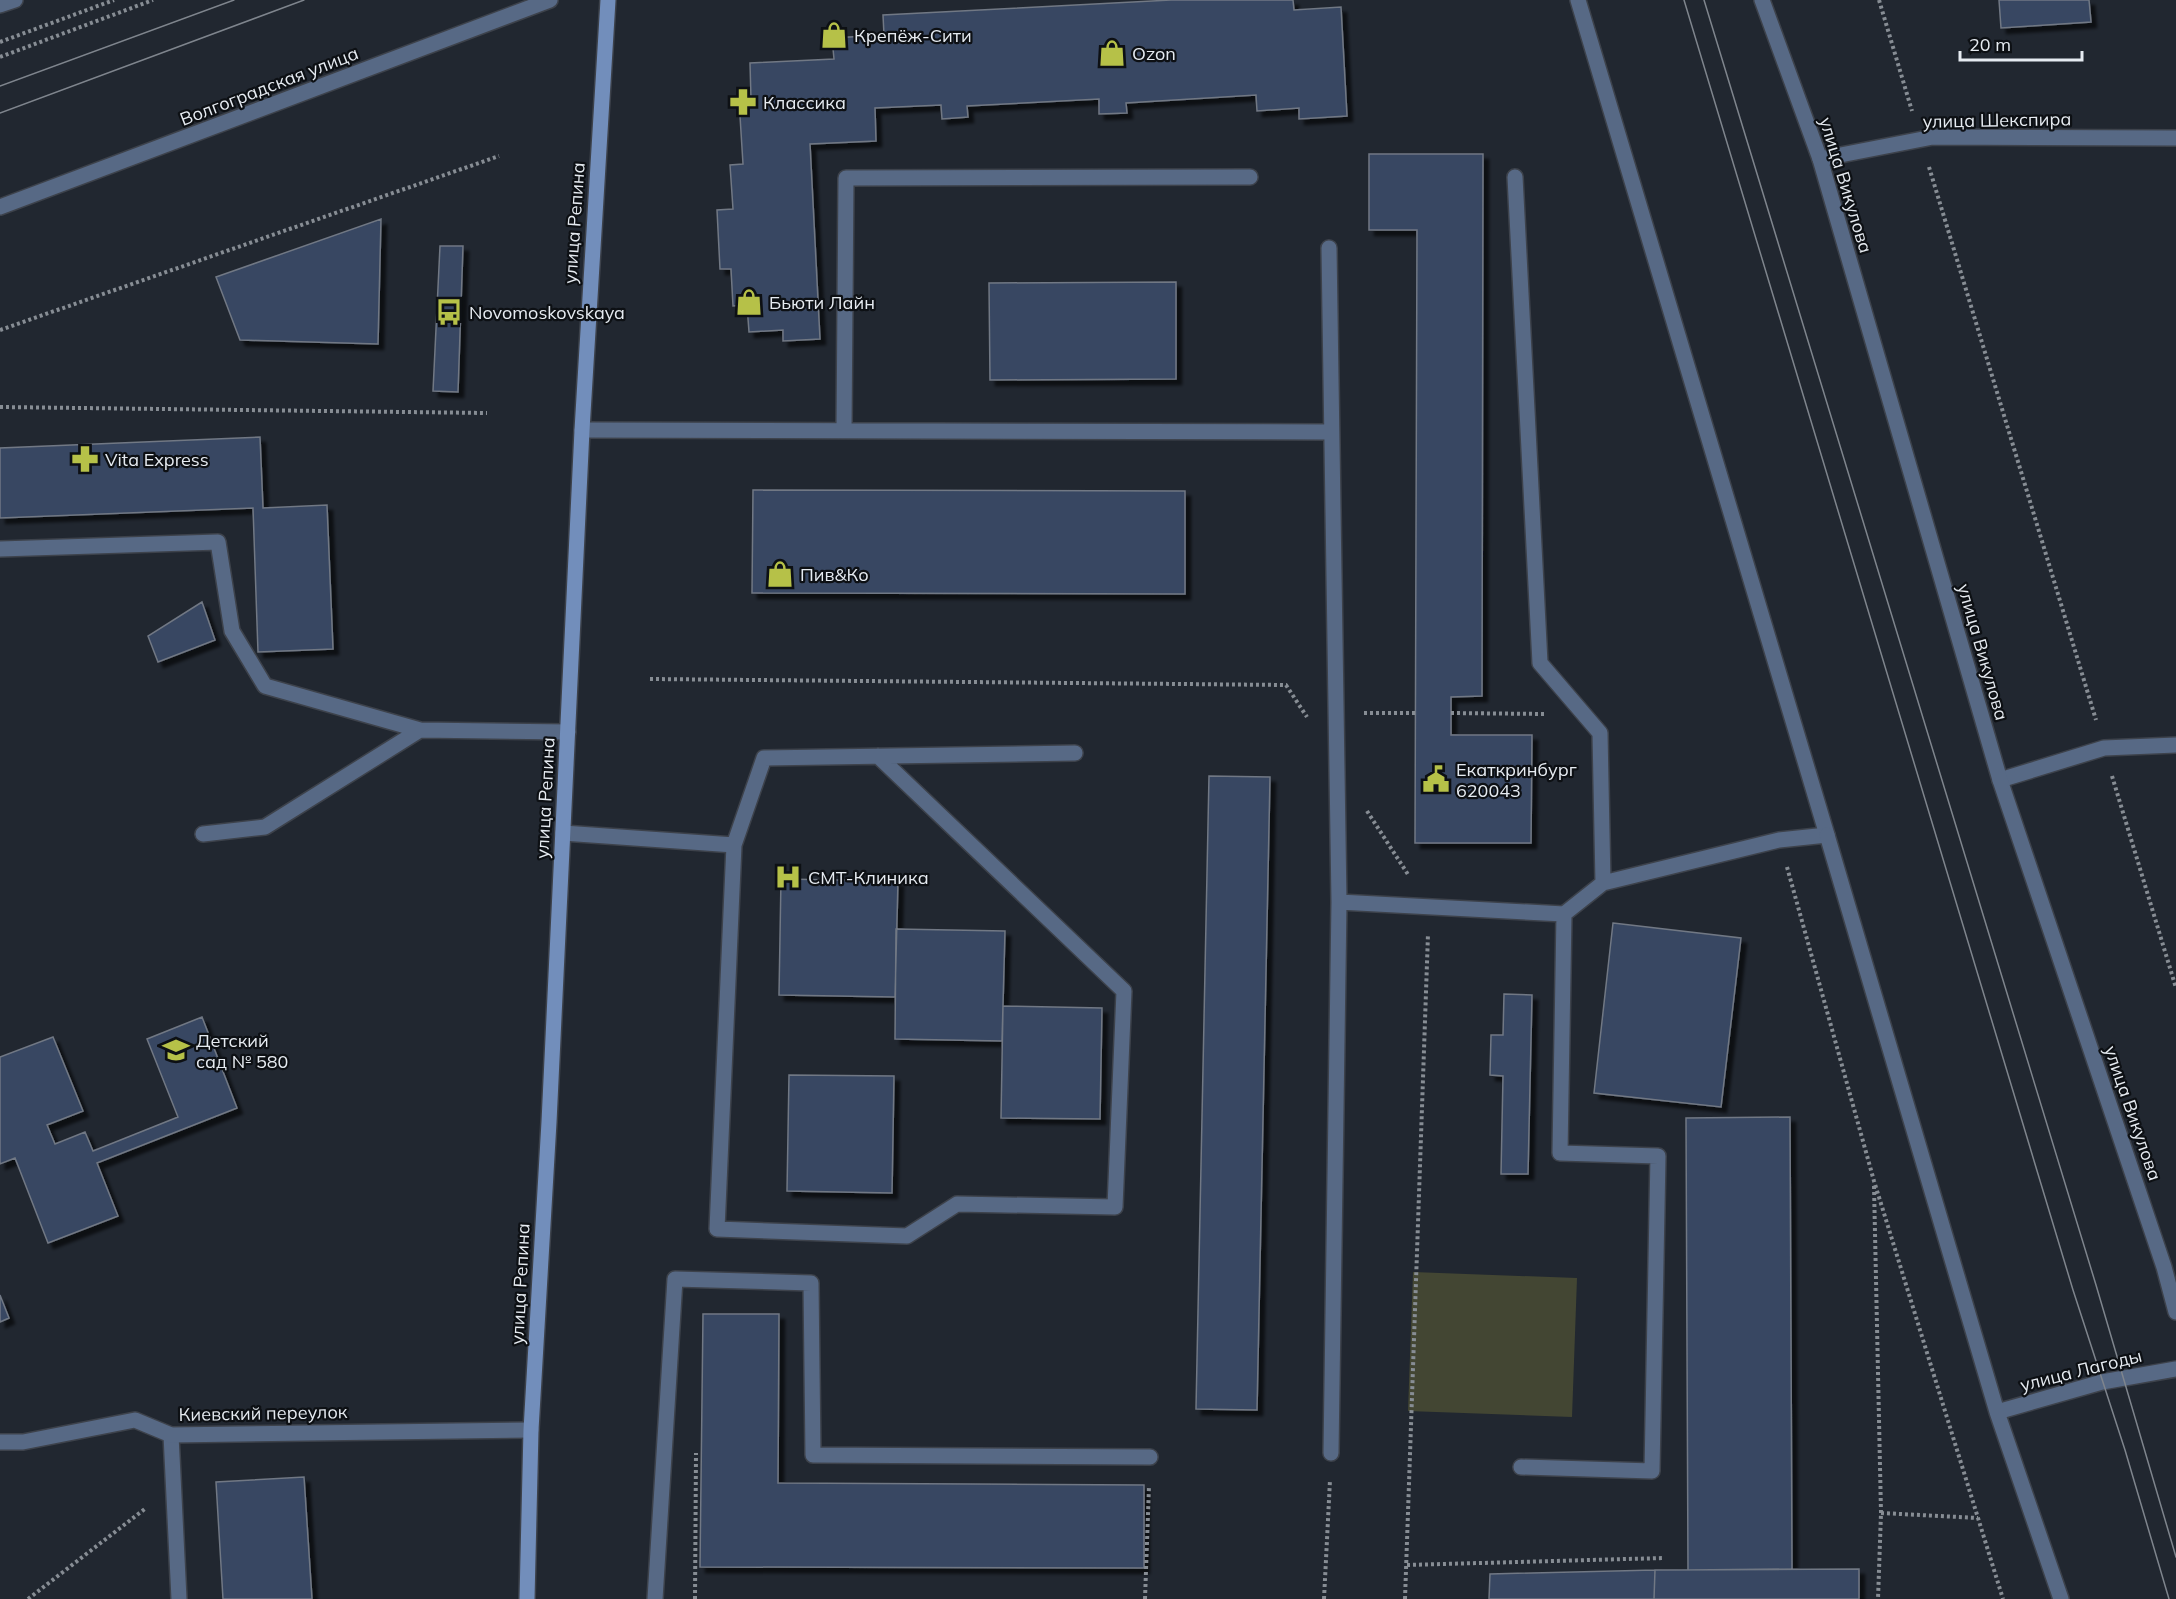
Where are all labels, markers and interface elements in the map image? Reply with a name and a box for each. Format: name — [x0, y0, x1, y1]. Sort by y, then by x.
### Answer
shop icon: Крепёж-Сити — [819, 20, 849, 50]
place label: Крепёж-Сити — [854, 24, 972, 47]
scale bar — [1960, 24, 2082, 62]
text: 20 m — [1969, 33, 2011, 56]
shop icon: Ozon — [1097, 38, 1127, 68]
street label: Волгоградская улица — [177, 41, 361, 131]
place label: Ozon — [1132, 42, 1176, 65]
pharmacy icon: Классика — [728, 87, 758, 117]
place label: Классика — [763, 91, 846, 114]
street label: улица Шекспира — [1922, 107, 2072, 133]
street label: улица Викулова — [1814, 114, 1878, 256]
street label: улица Репина — [558, 161, 590, 285]
shop icon: Бьюти Лайн — [734, 287, 764, 317]
place label: Бьюти Лайн — [769, 291, 875, 314]
bus stop icon: Novomoskovskaya — [434, 297, 464, 327]
place label: Novomoskovskaya — [469, 301, 625, 324]
pharmacy icon: Vita Express — [70, 444, 100, 474]
place label: Vita Express — [105, 448, 209, 471]
shop icon: Пив&Ко — [765, 559, 795, 589]
place label: Пив&Ко — [800, 563, 869, 586]
street label: улица Викулова — [1953, 581, 2013, 723]
street label: улица Репина — [530, 737, 560, 859]
place label: Екаткринбург 620043 — [1456, 758, 1577, 802]
public building icon: Екаткринбург 620043 — [1421, 764, 1451, 794]
hospital icon: СМТ-Клиника — [773, 862, 803, 892]
place label: СМТ-Клиника — [808, 866, 929, 889]
place label: Детский сад № 580 — [196, 1029, 288, 1073]
school or university icon: Детский сад № 580 — [161, 1035, 191, 1065]
street label: улица Викулова — [2099, 1043, 2167, 1183]
street label: улица Репина — [505, 1223, 535, 1345]
street label: улица Лагоды — [2018, 1344, 2144, 1396]
street label: Киевский переулок — [178, 1400, 348, 1426]

